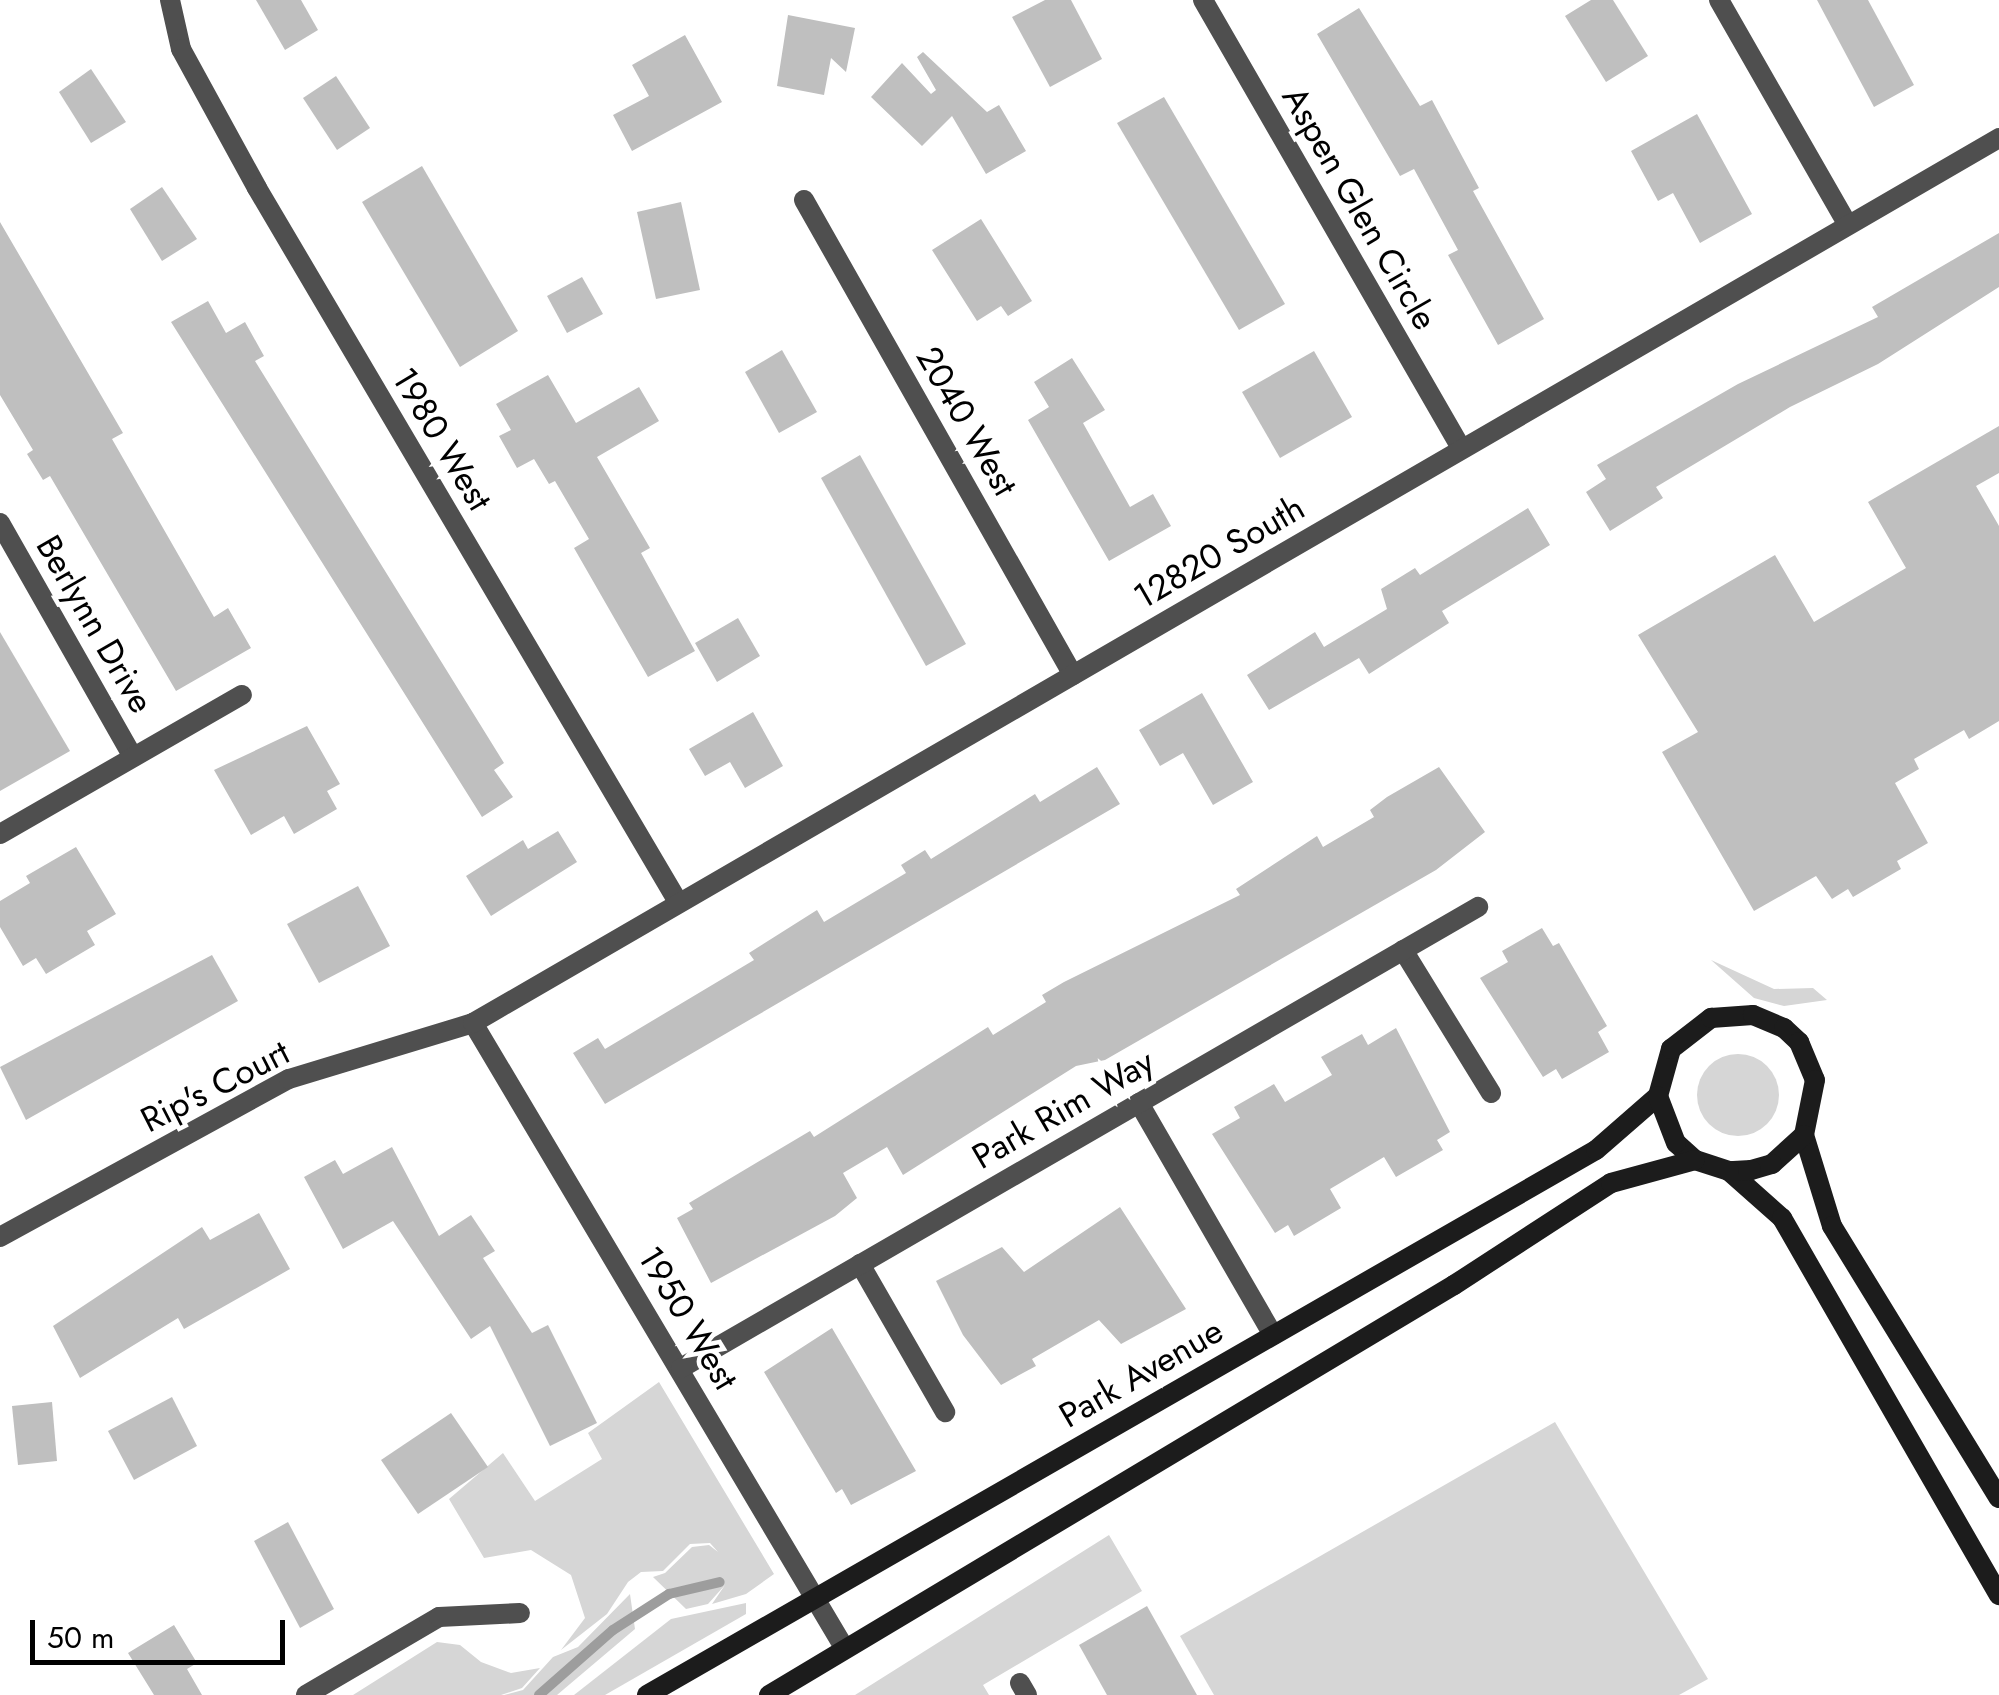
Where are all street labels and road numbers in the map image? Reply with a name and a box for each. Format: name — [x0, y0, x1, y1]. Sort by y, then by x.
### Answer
street label: Aspen Glen Circle — [1273, 79, 1447, 337]
street label: 2040 West — [908, 339, 1026, 503]
street label: 1980 West — [383, 360, 501, 518]
street label: 12820 South — [1126, 486, 1312, 618]
street label: Berlynn Drive — [27, 528, 163, 720]
street label: Rip's Court — [134, 1031, 296, 1141]
street label: Park Rim Way — [965, 1040, 1161, 1178]
street label: 1950 West — [629, 1239, 747, 1397]
street label: Park Avenue — [1052, 1309, 1230, 1437]

